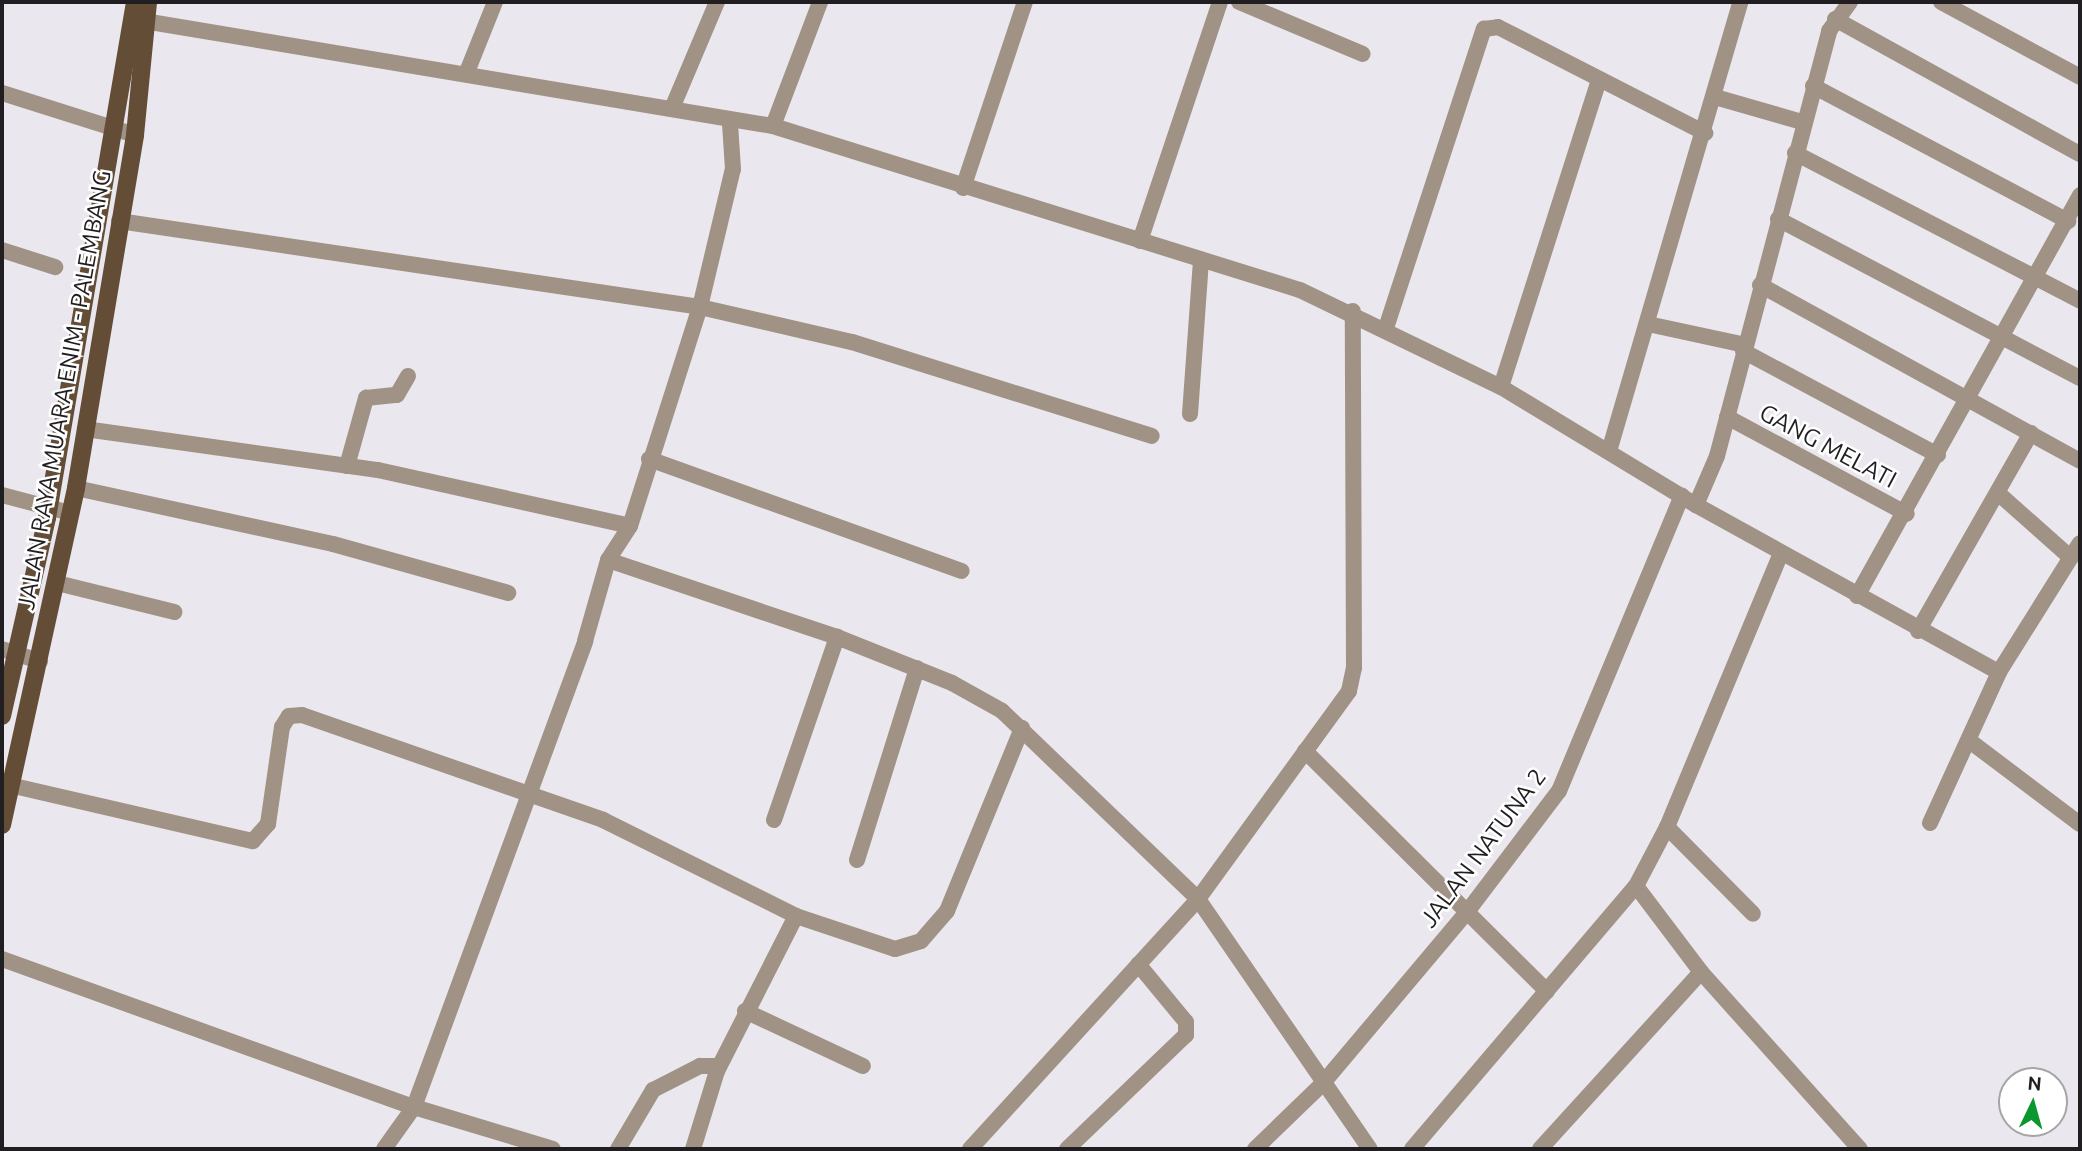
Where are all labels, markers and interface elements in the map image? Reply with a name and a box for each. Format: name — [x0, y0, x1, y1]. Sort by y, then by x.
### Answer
street label: JALAN RAYA MUARA ENIM - PALEMBANG — [11, 168, 117, 612]
street label: GANG MELATI — [1755, 398, 1901, 494]
street label: JALAN NATUNA 2 — [1414, 763, 1552, 933]
north arrow — [1998, 1067, 2068, 1137]
text: N — [2027, 1071, 2043, 1095]

